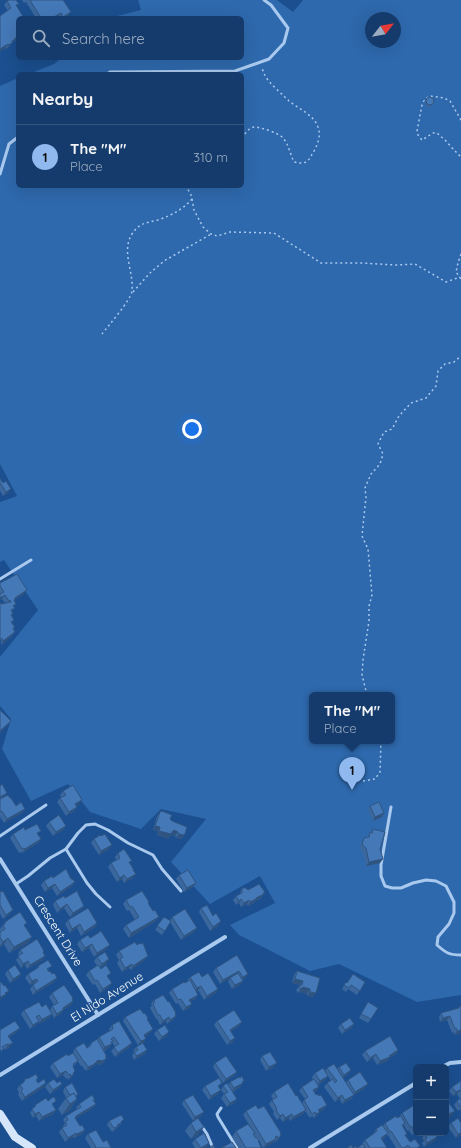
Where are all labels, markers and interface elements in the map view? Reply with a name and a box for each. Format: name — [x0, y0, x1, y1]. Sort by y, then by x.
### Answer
north arrow — [365, 12, 401, 48]
search box — [16, 16, 244, 60]
icon: search — [30, 27, 52, 49]
text: Search here — [62, 29, 145, 48]
text: Nearby — [32, 88, 93, 109]
text: The "M" — [70, 139, 126, 158]
text: 1 — [42, 149, 48, 165]
text: 310 m — [193, 149, 228, 165]
text: Place — [70, 158, 103, 174]
your location — [182, 419, 202, 439]
popup — [309, 692, 395, 744]
text: The "M" — [324, 701, 380, 720]
text: Place — [324, 720, 356, 736]
pin: 1 — [339, 757, 365, 790]
street label: Crescent Drive — [31, 893, 86, 969]
street label: El Nido Avenue — [68, 968, 146, 1025]
map controls — [413, 1064, 449, 1136]
button: + — [413, 1064, 449, 1100]
button: − — [413, 1100, 449, 1136]

